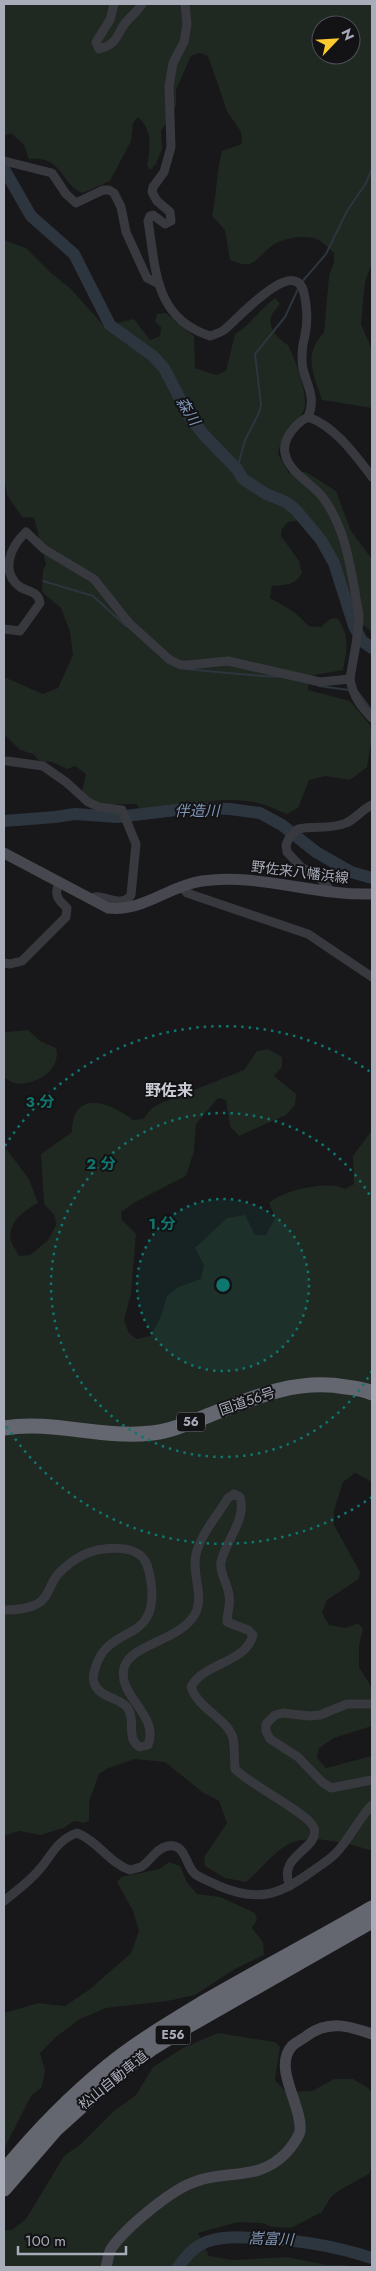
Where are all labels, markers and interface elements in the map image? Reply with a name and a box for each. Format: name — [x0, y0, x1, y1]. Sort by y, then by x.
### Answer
north arrow — [311, 15, 361, 65]
text: N — [336, 25, 359, 44]
water label: 森川 — [171, 392, 206, 431]
water label: 伴造川 — [174, 800, 221, 822]
street label: 野佐来八幡浜線 — [250, 856, 350, 888]
district label: 野佐来 — [145, 1079, 193, 1102]
text: 3 分 — [26, 1091, 54, 1113]
text: 2 分 — [86, 1153, 116, 1175]
text: 1 分 — [148, 1213, 176, 1235]
centre of rings — [214, 1276, 232, 1294]
street label: 国道56号 — [216, 1382, 278, 1420]
road number: 56 — [177, 1412, 205, 1431]
road number: E56 — [156, 2026, 190, 2044]
street label: 松山自動車道 — [74, 2046, 152, 2114]
scale bar — [18, 2224, 125, 2256]
water label: 嵩富川 — [248, 2227, 296, 2251]
text: 100 m — [25, 2230, 66, 2252]

